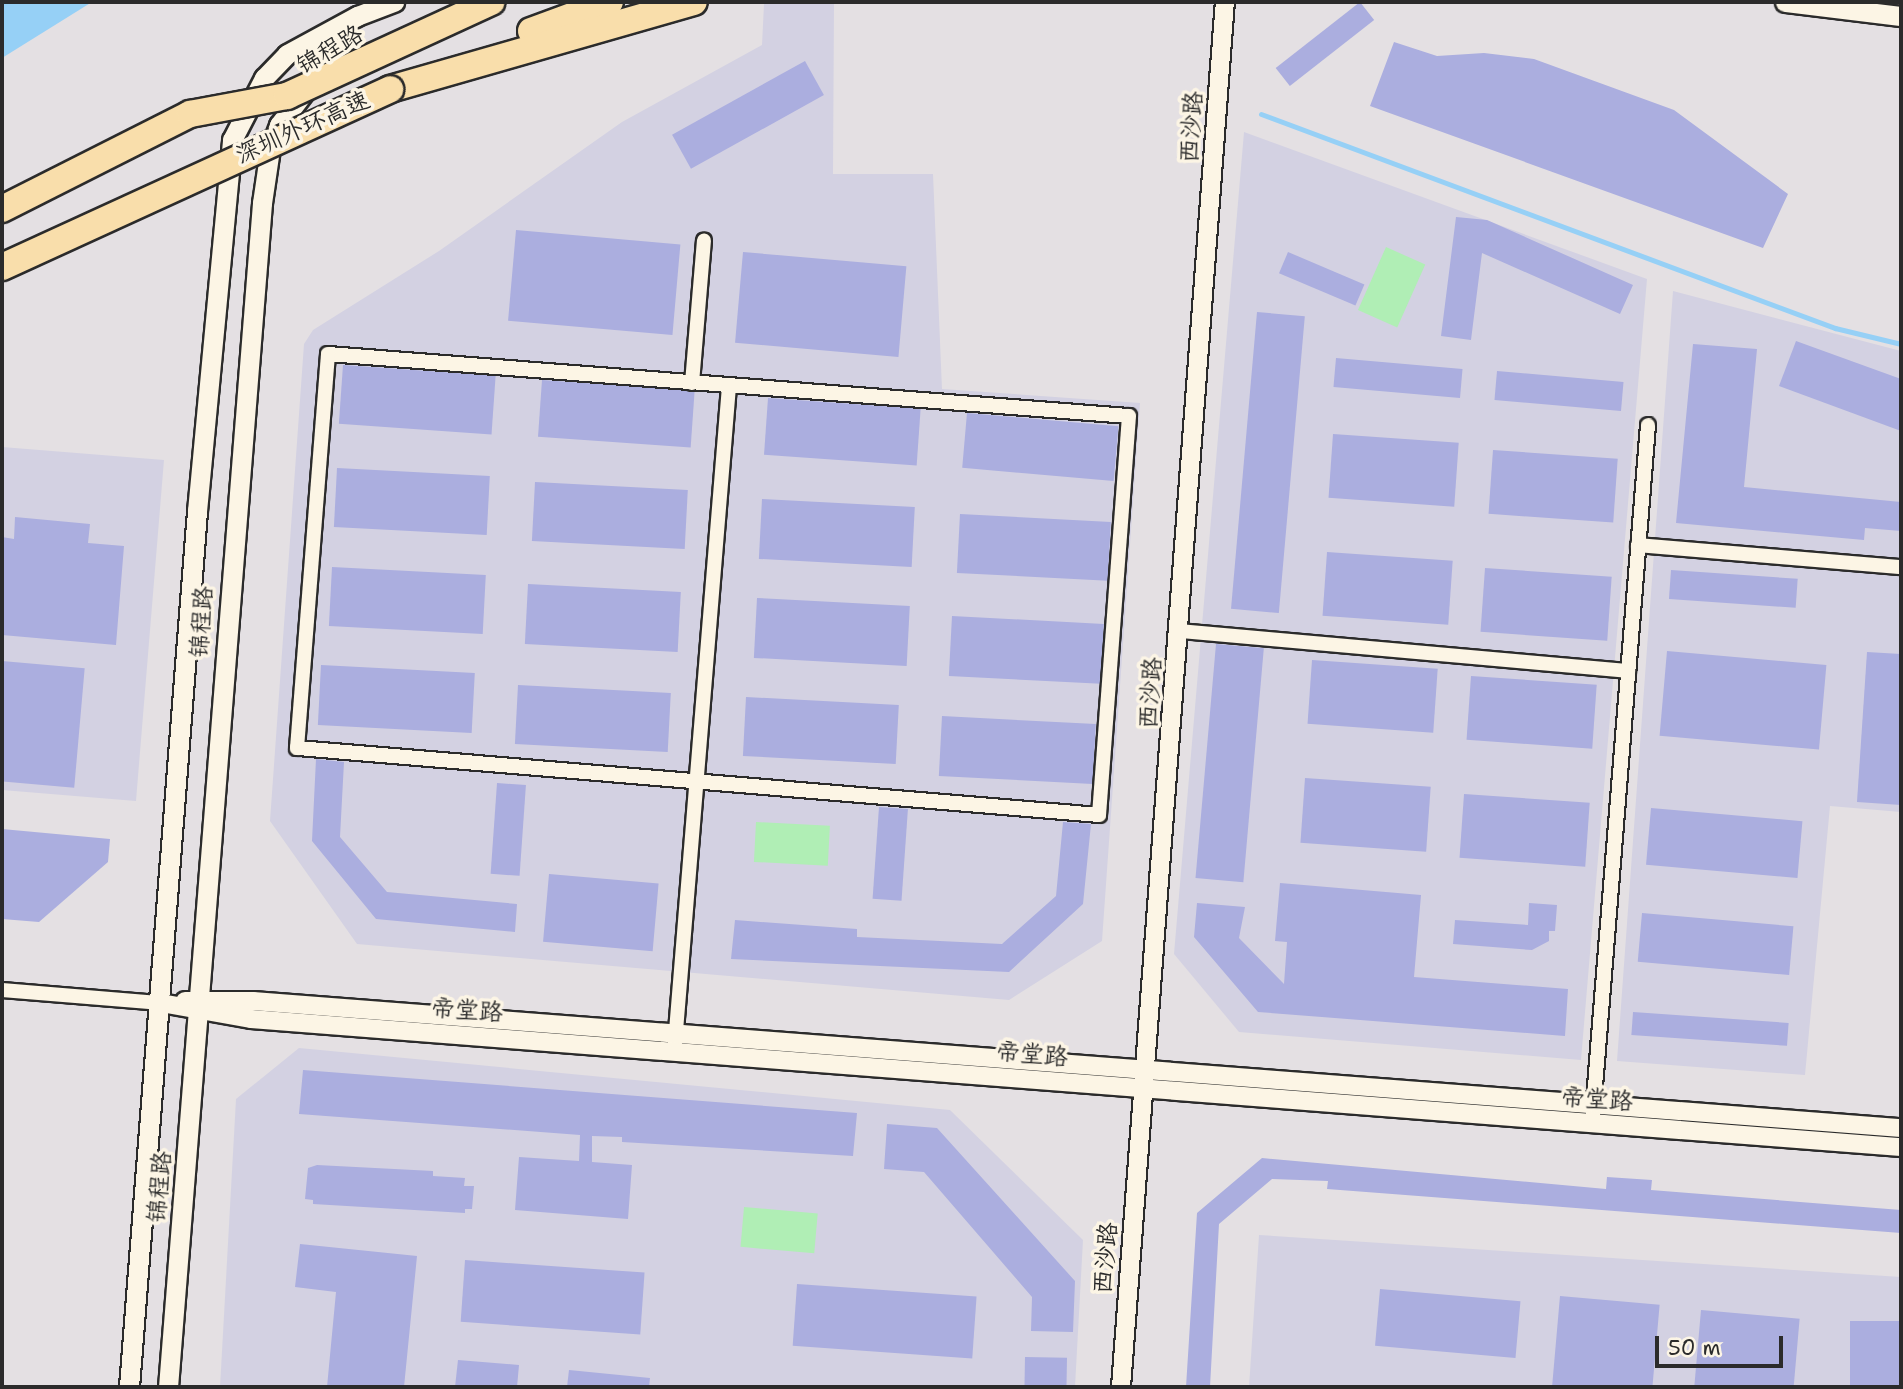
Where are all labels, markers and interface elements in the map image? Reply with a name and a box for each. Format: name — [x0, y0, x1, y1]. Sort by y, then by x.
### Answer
street label: 锦程路 — [292, 20, 368, 80]
street label: 深圳外环高速 — [231, 86, 375, 170]
street label: 西沙路 — [1175, 90, 1209, 164]
street label: 锦程路 — [185, 585, 219, 659]
street label: 西沙路 — [1134, 656, 1168, 730]
street label: 帝堂路 — [430, 994, 504, 1028]
street label: 帝堂路 — [995, 1038, 1069, 1072]
street label: 帝堂路 — [1560, 1083, 1634, 1117]
street label: 锦程路 — [143, 1150, 177, 1224]
street label: 西沙路 — [1089, 1221, 1123, 1295]
scale bar — [1658, 1322, 1786, 1366]
text: 50 m — [1668, 1334, 1721, 1362]

